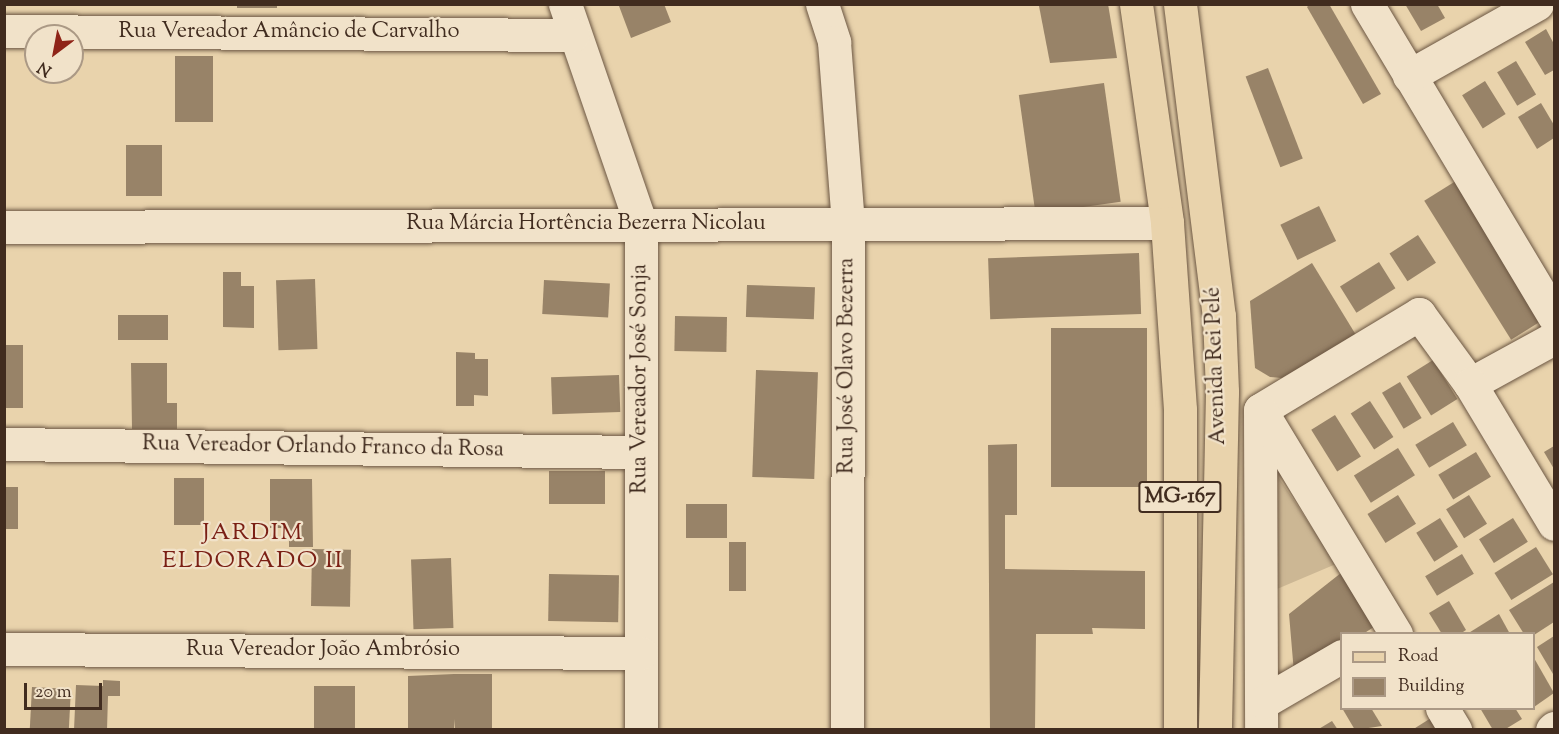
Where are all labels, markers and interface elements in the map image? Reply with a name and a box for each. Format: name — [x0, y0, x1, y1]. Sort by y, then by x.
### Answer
street label: Rua Vereador Amâncio de Carvalho — [119, 20, 459, 46]
north arrow — [24, 24, 84, 84]
text: N — [34, 55, 57, 81]
street label: Rua Márcia Hortência Bezerra Nicolau — [406, 212, 766, 238]
street label: Rua José Olavo Bezerra — [835, 258, 861, 474]
street label: Rua Vereador José Sonja — [628, 264, 654, 494]
street label: Avenida Rei Pelé — [1201, 286, 1233, 446]
street label: Rua Vereador Orlando Franco da Rosa — [142, 432, 504, 464]
road number: MG-167 — [1138, 479, 1222, 515]
district label: JARDIM ELDORADO II — [162, 520, 344, 576]
legend — [1340, 632, 1535, 710]
street label: Rua Vereador João Ambrósio — [186, 638, 460, 664]
text: Road — [1398, 644, 1438, 670]
scale bar — [27, 671, 105, 709]
text: Building — [1398, 674, 1464, 700]
text: 20 m — [35, 680, 72, 706]

